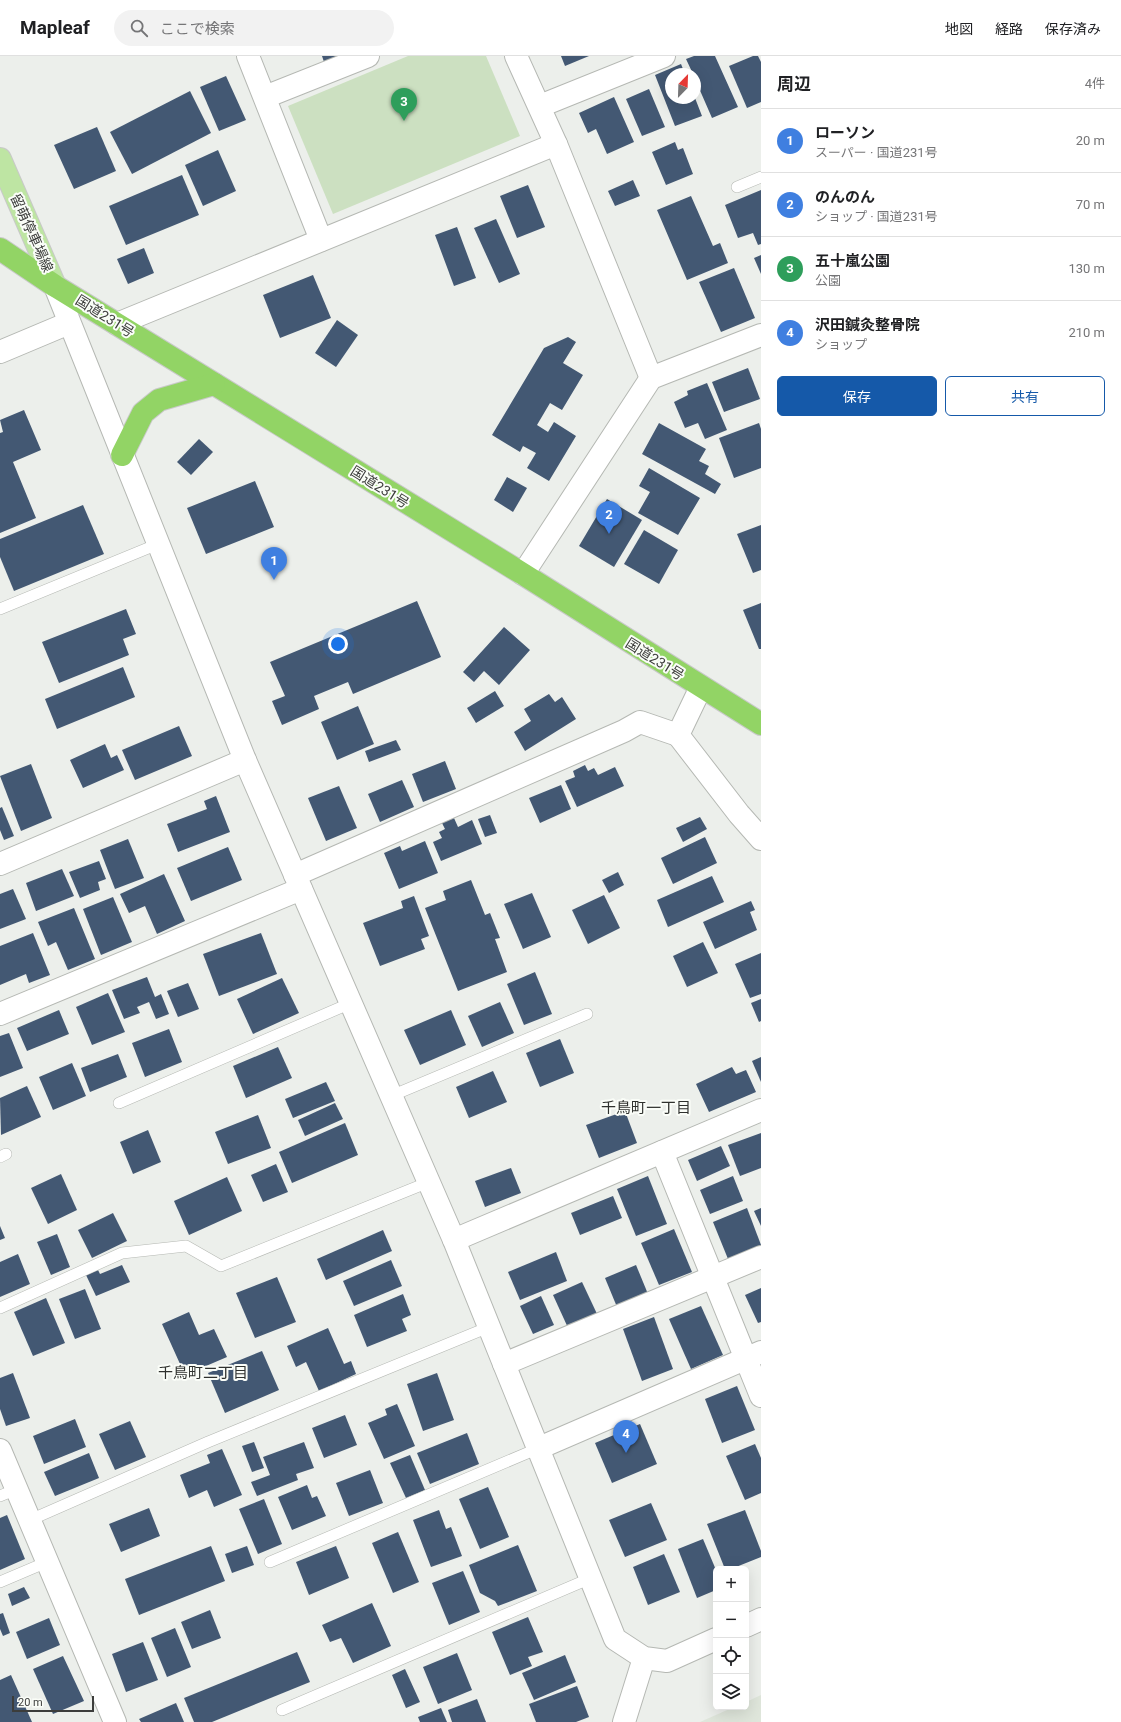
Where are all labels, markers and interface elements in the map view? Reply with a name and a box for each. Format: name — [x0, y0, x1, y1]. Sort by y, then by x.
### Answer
search box — [114, 10, 394, 46]
text: Mapleaf — [20, 16, 90, 39]
icon: search — [128, 17, 150, 39]
text: ここで検索 — [160, 20, 235, 38]
text: 地図 — [945, 21, 973, 37]
text: 経路 — [995, 21, 1023, 37]
text: 保存済み — [1045, 21, 1101, 37]
north arrow — [665, 68, 701, 104]
text: 周辺 — [777, 74, 811, 94]
text: 4件 — [1085, 76, 1105, 91]
pin: 3 — [391, 88, 417, 121]
text: ローソン — [815, 124, 875, 142]
text: 1 — [786, 133, 794, 148]
text: 20 m — [1076, 133, 1105, 148]
text: スーパー · 国道231号 — [815, 145, 938, 160]
text: のんのん — [815, 188, 875, 206]
street label: 留萌停車場線 — [8, 191, 56, 275]
text: 2 — [786, 197, 794, 212]
text: 70 m — [1076, 197, 1105, 212]
text: ショップ · 国道231号 — [815, 209, 938, 224]
text: 五十嵐公園 — [815, 252, 890, 270]
text: 3 — [786, 261, 794, 276]
text: 130 m — [1068, 261, 1105, 276]
text: 公園 — [815, 273, 841, 288]
street label: 国道231号 — [73, 292, 137, 340]
text: 沢田鍼灸整骨院 — [815, 316, 920, 334]
text: 4 — [786, 325, 794, 340]
text: 210 m — [1068, 325, 1105, 340]
text: ショップ — [815, 337, 867, 352]
button: 保存 — [777, 376, 937, 416]
button: 共有 — [945, 376, 1105, 416]
street label: 国道231号 — [348, 463, 412, 511]
pin: 2 — [596, 501, 622, 534]
pin: 1 — [261, 547, 287, 580]
your location — [328, 634, 348, 654]
street label: 国道231号 — [623, 635, 687, 683]
district label: 千鳥町一丁目 — [601, 1099, 691, 1117]
district label: 千鳥町二丁目 — [158, 1364, 248, 1382]
pin: 4 — [613, 1420, 639, 1453]
map controls — [713, 1566, 749, 1710]
button: + — [713, 1566, 749, 1602]
button: − — [713, 1602, 749, 1638]
button: locate — [713, 1638, 749, 1674]
button: layers — [713, 1674, 749, 1710]
scale bar — [12, 1694, 94, 1713]
text: 20 m — [18, 1696, 43, 1709]

